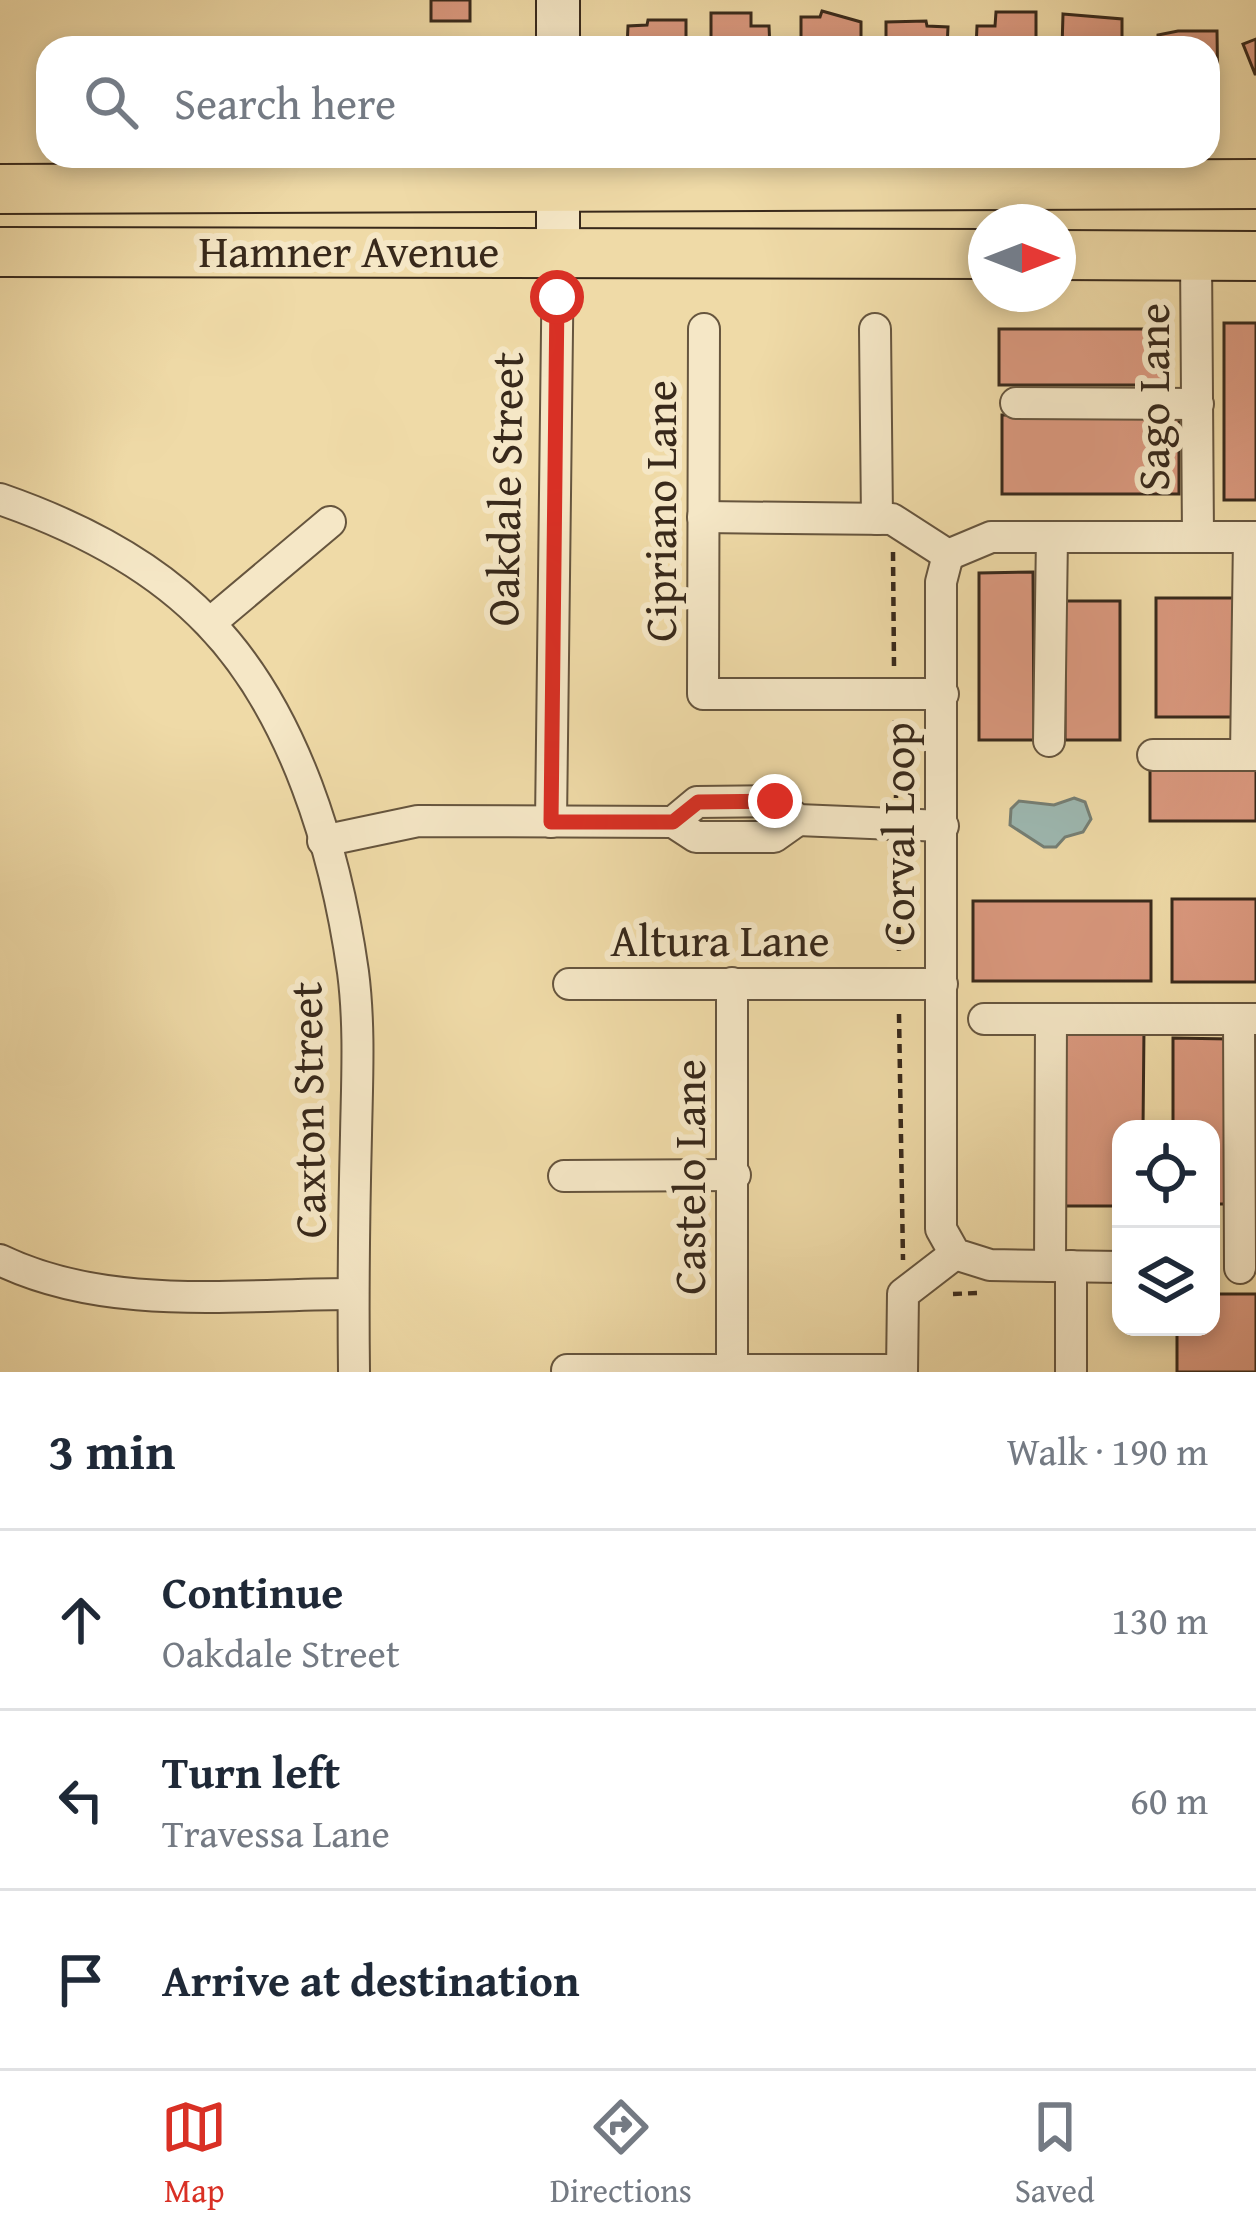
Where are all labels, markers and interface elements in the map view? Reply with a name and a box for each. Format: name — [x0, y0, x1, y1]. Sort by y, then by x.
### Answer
search box — [36, 36, 1220, 168]
icon: search — [78, 69, 144, 135]
text: Search here — [174, 70, 396, 135]
north arrow — [968, 204, 1076, 312]
street label: Hamner Avenue — [198, 218, 500, 283]
route start — [530, 270, 584, 324]
street label: Sago Lane — [1120, 303, 1185, 491]
street label: Oakdale Street — [469, 351, 539, 627]
street label: Cipriano Lane — [627, 380, 692, 642]
street label: Corval Loop — [865, 722, 930, 946]
route end — [748, 774, 802, 828]
street label: Altura Lane — [610, 907, 830, 972]
street label: Caxton Street — [272, 981, 342, 1239]
street label: Castelo Lane — [656, 1059, 721, 1295]
map controls — [1112, 1120, 1220, 1336]
button: locate — [1112, 1120, 1220, 1228]
button: layers — [1112, 1228, 1220, 1336]
text: 3 min — [48, 1413, 175, 1488]
text: Walk · 190 m — [1007, 1422, 1208, 1479]
text: Continue — [162, 1559, 343, 1624]
icon: ahead — [48, 1587, 114, 1653]
text: 130 m — [1111, 1591, 1208, 1648]
text: Oakdale Street — [162, 1624, 400, 1681]
text: Turn left — [162, 1739, 340, 1804]
icon: left — [48, 1767, 114, 1833]
text: 60 m — [1130, 1771, 1208, 1828]
text: Travessa Lane — [162, 1804, 390, 1861]
icon: arrive — [48, 1947, 114, 2013]
text: Arrive at destination — [162, 1947, 580, 2012]
tab: Map — [161, 2094, 227, 2214]
tab: Directions — [550, 2094, 692, 2214]
tab: Saved — [1015, 2094, 1095, 2214]

